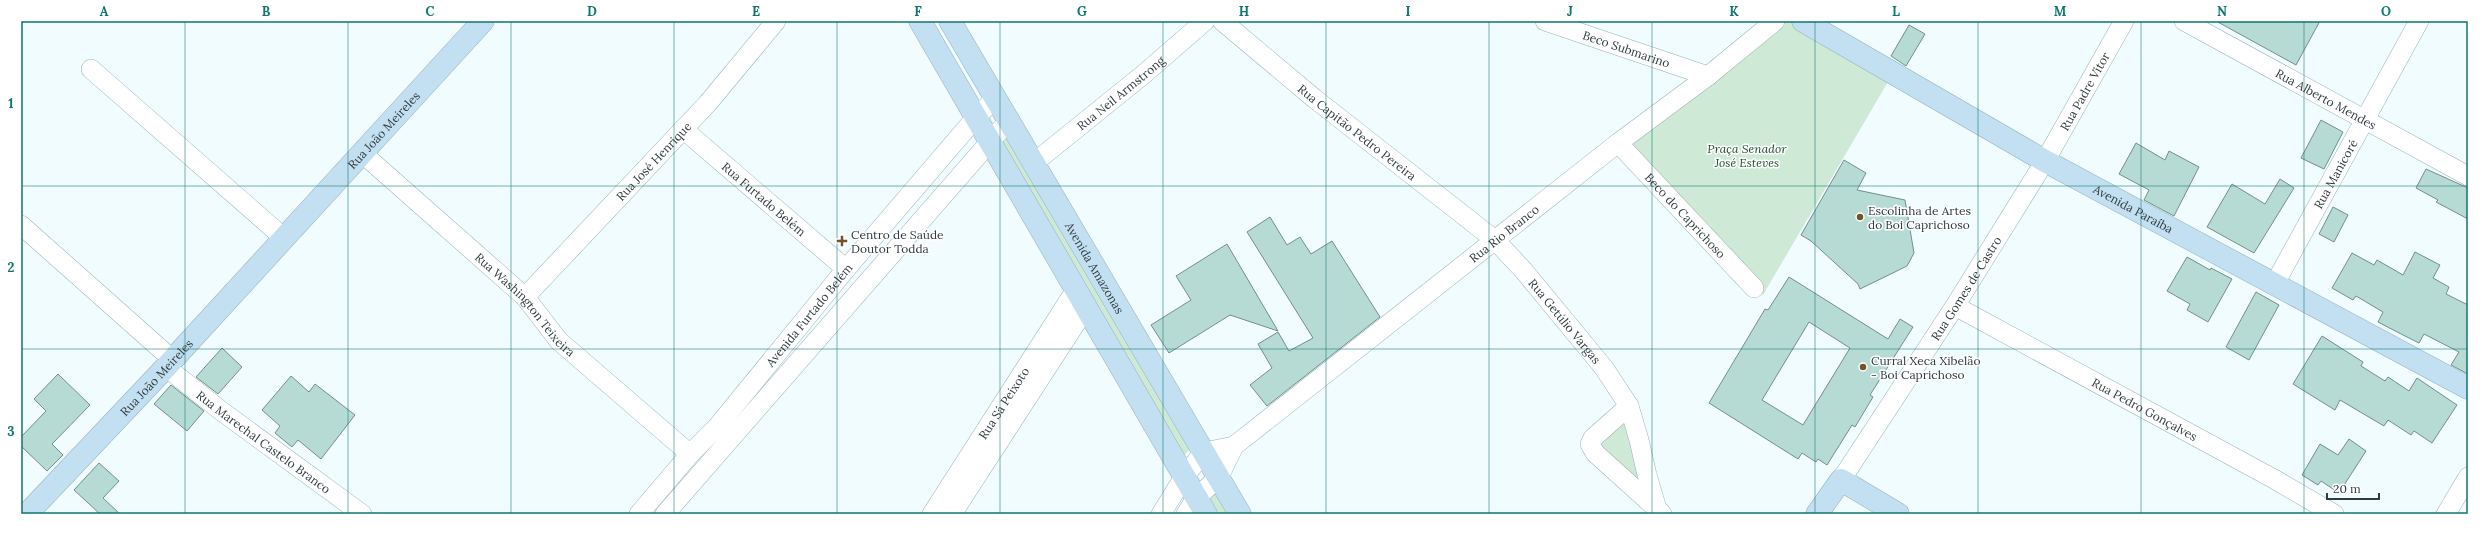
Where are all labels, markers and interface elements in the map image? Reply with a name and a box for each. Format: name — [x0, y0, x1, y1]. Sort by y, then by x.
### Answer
text: A — [100, 3, 109, 20]
text: B — [262, 3, 271, 20]
text: C — [426, 3, 435, 20]
text: D — [587, 3, 597, 20]
text: E — [752, 3, 760, 20]
text: F — [914, 3, 922, 20]
text: G — [1077, 3, 1087, 20]
text: H — [1239, 3, 1249, 20]
text: I — [1405, 3, 1411, 20]
text: J — [1567, 3, 1573, 20]
text: K — [1729, 3, 1739, 20]
text: L — [1892, 3, 1900, 20]
text: M — [2054, 3, 2067, 20]
text: N — [2217, 3, 2227, 20]
text: O — [2381, 3, 2391, 20]
street label: Beco Submarino — [1581, 27, 1672, 70]
street label: Rua Padre Vitor — [2056, 49, 2113, 133]
street label: Rua Neil Armstrong — [1073, 52, 1168, 133]
street label: Rua Alberto Mendes — [2273, 65, 2380, 132]
street label: Rua Capitão Pedro Pereira — [1295, 81, 1420, 183]
street label: Rua João Meireles — [344, 88, 423, 172]
text: 1 — [8, 95, 14, 112]
street label: Rua José Henrique — [613, 118, 694, 204]
street label: Rua Manicoré — [2310, 136, 2360, 211]
park label: Praça Senador José Esteves — [1707, 141, 1787, 170]
street label: Rua Furtado Belém — [719, 159, 809, 239]
street label: Beco do Caprichoso — [1642, 169, 1729, 261]
street label: Avenida Paraíba — [2090, 181, 2176, 236]
street label: Rua Rio Branco — [1466, 201, 1542, 265]
place label: Escolinha de Artes do Boi Caprichoso — [1868, 203, 1972, 232]
marker: Escolinha de Artes do Boi Caprichoso — [1855, 212, 1865, 222]
street label: Avenida Amazonas — [1062, 218, 1128, 316]
place label: Centro de Saúde Doutor Todda — [851, 227, 944, 256]
street label: Rua Gomes de Castro — [1927, 233, 2004, 343]
marker: Centro de Saúde Doutor Todda — [836, 235, 848, 247]
street label: Rua Washington Teixeira — [472, 249, 578, 359]
text: 2 — [8, 259, 15, 276]
street label: Avenida Furtado Belém — [762, 260, 855, 370]
street label: Rua Getúlio Vargas — [1526, 275, 1605, 367]
street label: Rua João Meireles — [116, 335, 196, 419]
place label: Curral Xeca Xibelão - Boi Caprichoso — [1871, 353, 1981, 382]
marker: Curral Xeca Xibelão - Boi Caprichoso — [1858, 362, 1868, 372]
street label: Rua Sá Peixoto — [975, 364, 1032, 442]
street label: Rua Pedro Gonçalves — [2090, 374, 2201, 444]
street label: Rua Marechal Castelo Branco — [194, 387, 334, 496]
text: 3 — [7, 423, 15, 440]
scale bar — [2327, 475, 2379, 501]
text: 20 m — [2333, 481, 2361, 496]

